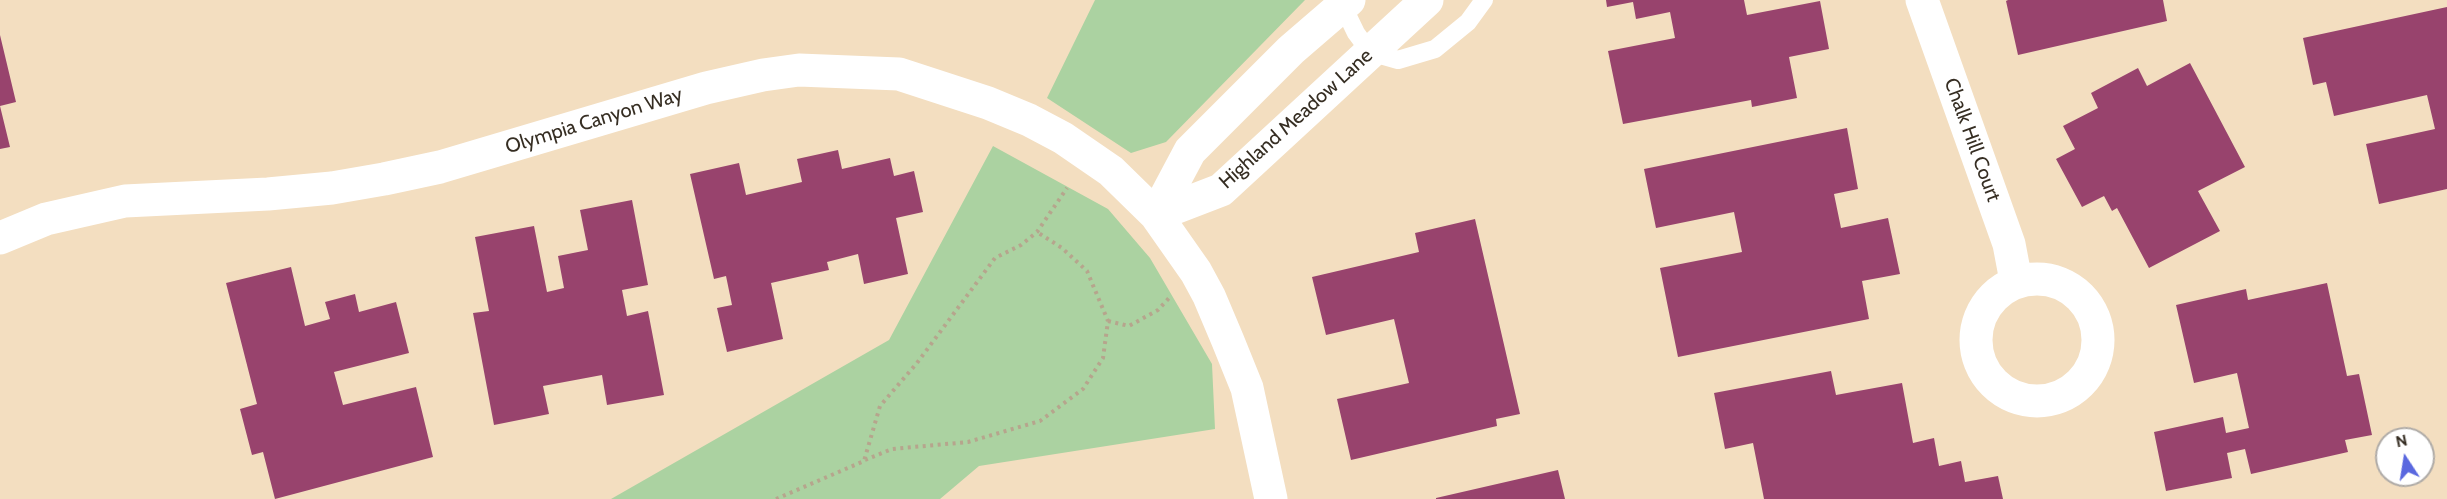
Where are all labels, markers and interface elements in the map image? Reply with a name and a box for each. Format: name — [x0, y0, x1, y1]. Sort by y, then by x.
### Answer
street label: Highland Meadow Lane — [1214, 44, 1378, 194]
street label: Chalk Hill Court — [1939, 75, 2005, 205]
street label: Olympia Canyon Way — [503, 83, 685, 159]
north arrow — [2375, 427, 2435, 487]
text: N — [2394, 430, 2409, 451]

